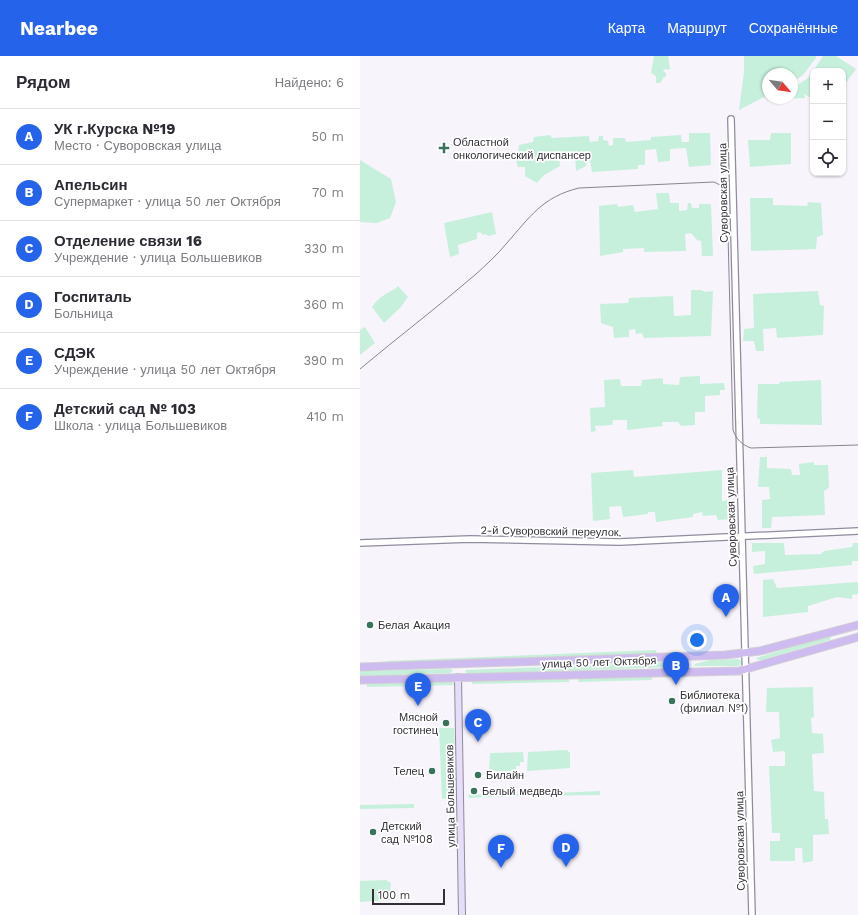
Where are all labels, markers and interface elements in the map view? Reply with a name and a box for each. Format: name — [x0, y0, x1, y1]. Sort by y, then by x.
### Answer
text: Nearbee — [20, 17, 98, 40]
text: Карта — [608, 20, 645, 36]
text: Маршрут — [667, 20, 727, 36]
text: Сохранённые — [749, 20, 838, 36]
north arrow — [762, 68, 798, 104]
map controls — [810, 68, 846, 176]
button: + — [810, 68, 846, 104]
text: Рядом — [16, 72, 71, 92]
text: Найдено: 6 — [275, 75, 344, 90]
button: − — [810, 104, 846, 140]
text: УК г.Курска №19 — [54, 120, 175, 138]
text: A — [25, 129, 33, 144]
text: 50 m — [312, 129, 344, 144]
place label: Областной онкологический диспансер — [453, 136, 591, 162]
text: Место · Суворовская улица — [54, 138, 222, 153]
button: locate — [810, 140, 846, 176]
marker: Областной онкологический диспансер — [438, 142, 450, 154]
street label: Суворовская улица — [716, 142, 731, 243]
text: Апельсин — [54, 176, 128, 194]
text: B — [25, 185, 33, 200]
text: 70 m — [312, 185, 344, 200]
text: Супермаркет · улица 50 лет Октября — [54, 194, 281, 209]
text: Отделение связи 16 — [54, 232, 202, 250]
text: C — [25, 241, 33, 256]
text: 330 m — [304, 241, 344, 256]
text: Учреждение · улица Большевиков — [54, 250, 262, 265]
text: Госпиталь — [54, 288, 132, 306]
text: D — [24, 297, 34, 312]
text: 360 m — [304, 297, 344, 312]
text: Больница — [54, 306, 113, 321]
text: СДЭК — [54, 344, 95, 362]
text: E — [25, 353, 33, 368]
text: 390 m — [303, 353, 344, 368]
text: Учреждение · улица 50 лет Октября — [54, 362, 276, 377]
text: Детский сад № 103 — [54, 400, 196, 418]
text: F — [25, 409, 33, 424]
text: 410 m — [306, 409, 344, 424]
text: Школа · улица Большевиков — [54, 418, 227, 433]
street label: Суворовская улица — [723, 466, 740, 567]
street label: 2-й Суворовский переулок. — [480, 524, 622, 539]
pin: A — [713, 584, 739, 617]
place label: Белая Акация — [378, 619, 450, 632]
marker: Белая Акация — [365, 620, 375, 630]
your location — [687, 630, 707, 650]
pin: B — [663, 652, 689, 685]
street label: улица 50 лет Октября — [541, 654, 657, 671]
pin: E — [405, 673, 431, 706]
place label: Библиотека (филиал №1) — [680, 689, 748, 715]
marker: Библиотека (филиал №1) — [667, 696, 677, 706]
pin: C — [465, 709, 491, 742]
place label: Мясной гостинец — [393, 711, 439, 737]
marker: Мясной гостинец — [441, 718, 451, 728]
street label: улица Большевиков — [443, 744, 458, 848]
place label: Телец — [393, 765, 425, 778]
marker: Телец — [427, 766, 437, 776]
place label: Билайн — [486, 769, 524, 782]
marker: Билайн — [473, 770, 483, 780]
place label: Белый медведь — [482, 785, 563, 798]
marker: Белый медведь — [469, 786, 479, 796]
street label: Суворовская улица — [733, 790, 748, 891]
place label: Детский сад №108 — [381, 820, 433, 846]
marker: Детский сад №108 — [368, 827, 378, 837]
pin: D — [553, 834, 579, 867]
pin: F — [488, 835, 514, 868]
scale bar — [372, 887, 445, 906]
text: 100 m — [378, 889, 410, 902]

